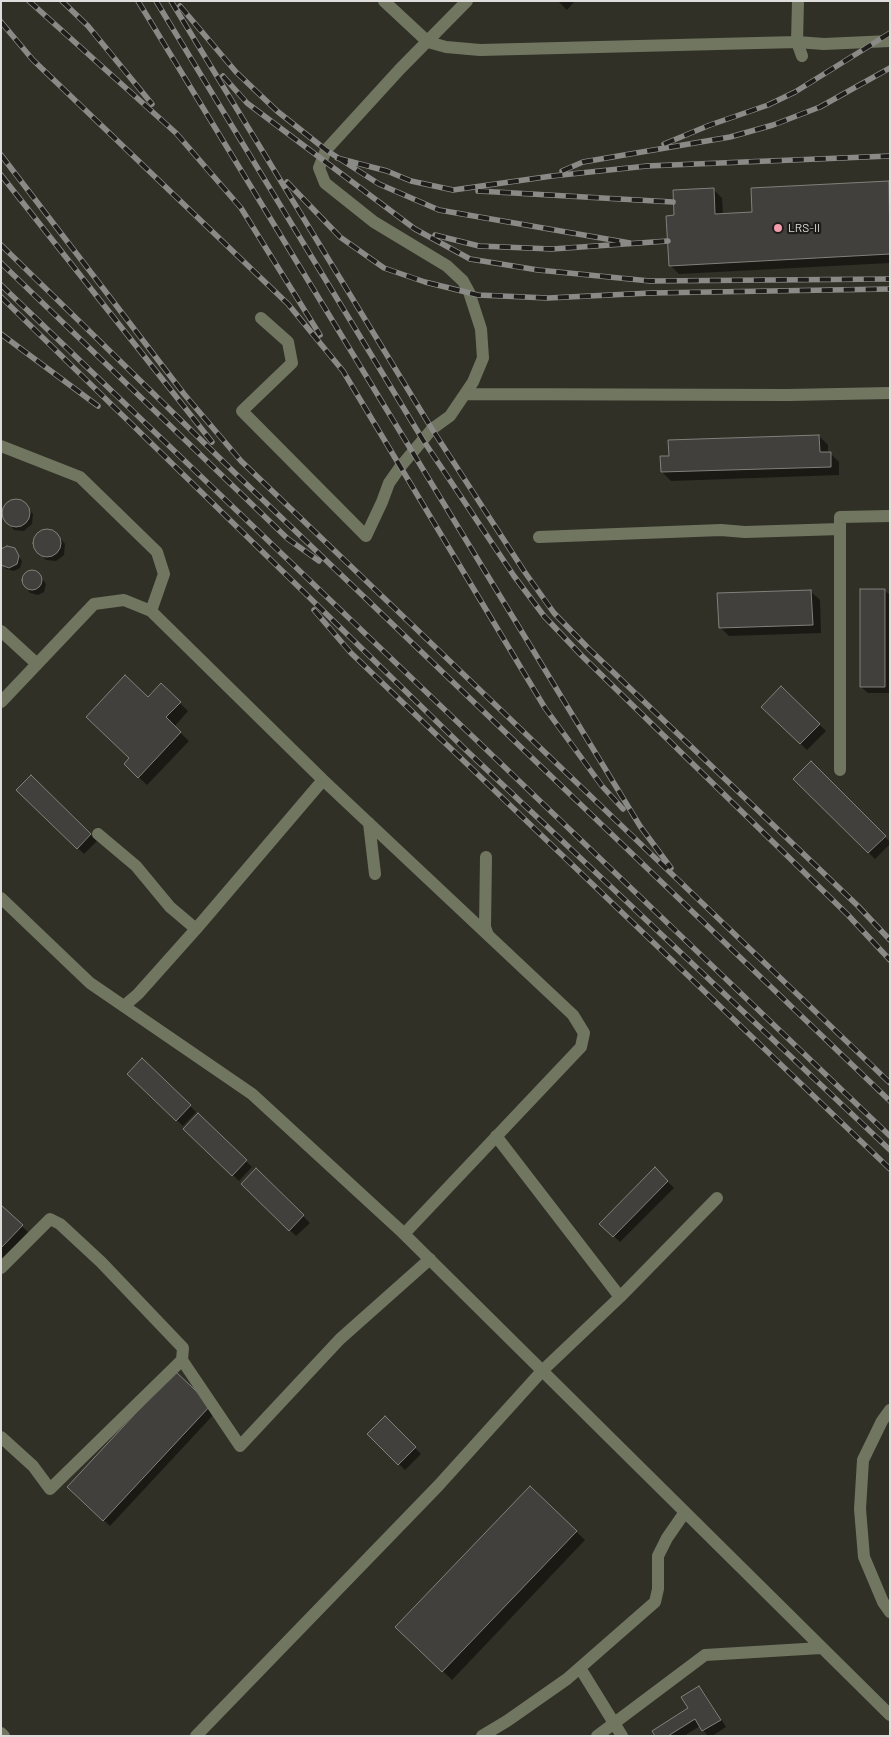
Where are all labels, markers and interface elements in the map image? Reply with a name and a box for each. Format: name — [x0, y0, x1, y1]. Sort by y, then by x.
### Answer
place label: LRS-II — [788, 221, 820, 235]
marker: LRS-II — [772, 222, 784, 234]

